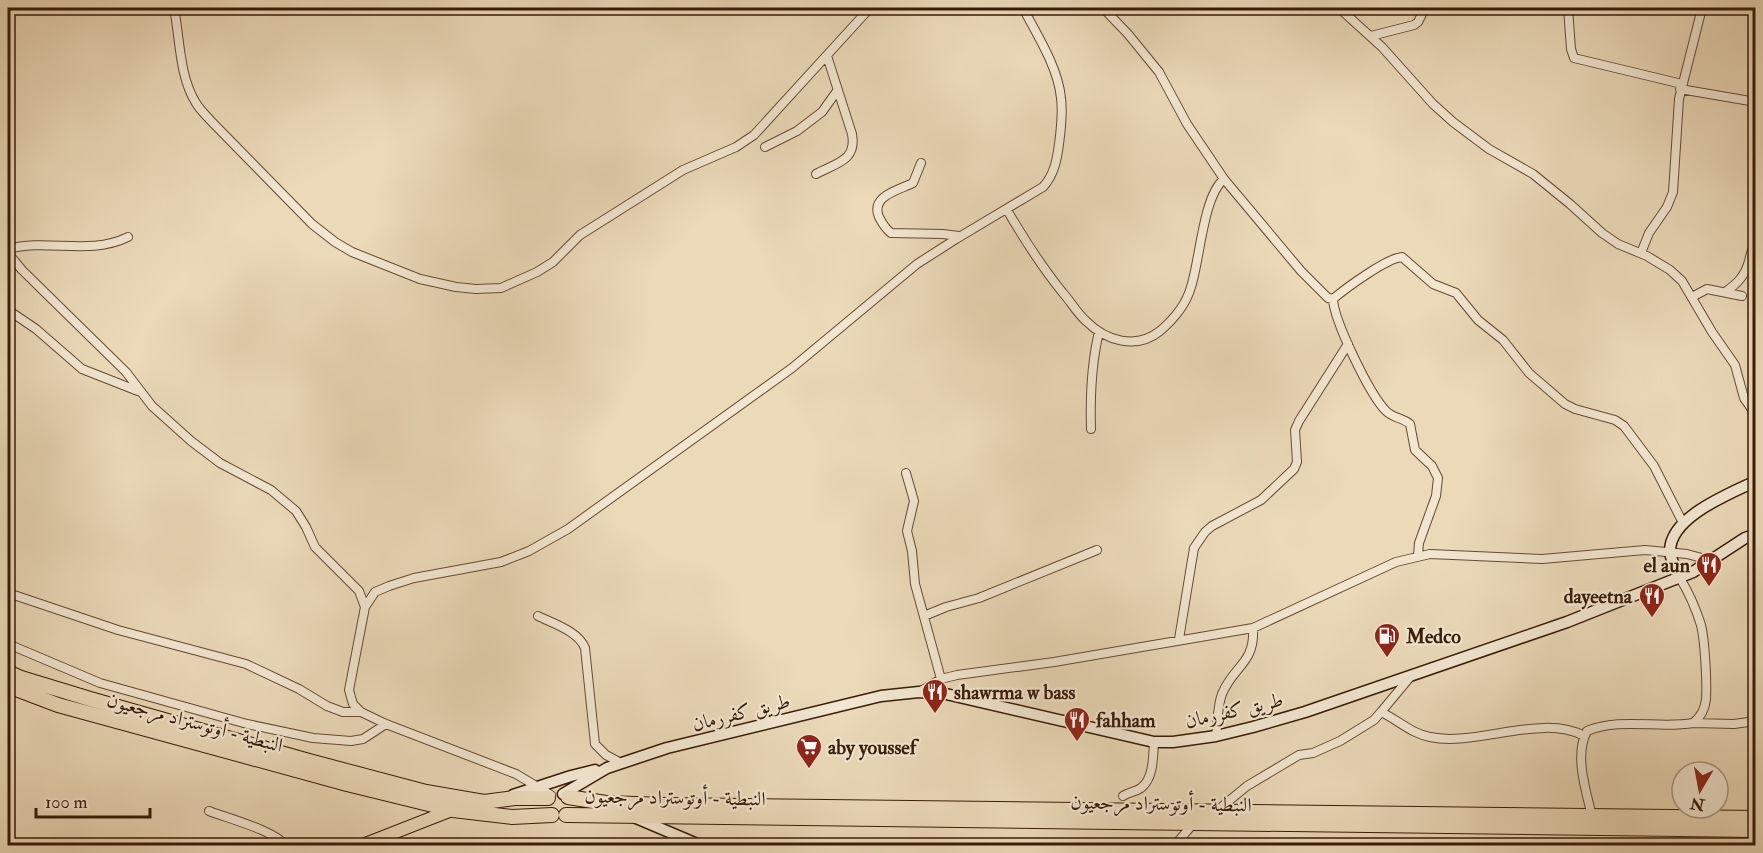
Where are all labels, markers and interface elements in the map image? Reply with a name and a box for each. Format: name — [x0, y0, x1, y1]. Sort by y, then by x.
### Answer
restaurant icon: el aun — [1694, 550, 1724, 588]
place label: el aun — [1643, 553, 1691, 578]
restaurant icon: dayeetna — [1637, 581, 1667, 619]
place label: dayeetna — [1564, 584, 1633, 610]
fuel station icon: Medco — [1372, 621, 1402, 659]
place label: Medco — [1405, 624, 1461, 649]
restaurant icon: shawrma w bass — [920, 677, 950, 715]
place label: shawrma w bass — [954, 680, 1075, 705]
street label: النبطية - أوتوستراد مرجعيون — [104, 685, 286, 759]
street label: طريق كفررمان — [1182, 687, 1286, 734]
street label: طريق كفررمان — [689, 688, 793, 737]
restaurant icon: fahham — [1062, 705, 1092, 743]
place label: fahham — [1096, 708, 1156, 733]
supermarket icon: aby youssef — [794, 732, 824, 770]
place label: aby youssef — [828, 735, 920, 761]
north arrow — [1670, 760, 1730, 820]
scale bar — [36, 781, 150, 819]
street label: النبطية - أوتوستراد مرجعيون — [584, 781, 766, 813]
street label: النبطية - أوتوستراد مرجعيون — [1070, 787, 1252, 819]
text: 100 m — [45, 791, 88, 814]
text: N — [1688, 793, 1707, 815]

